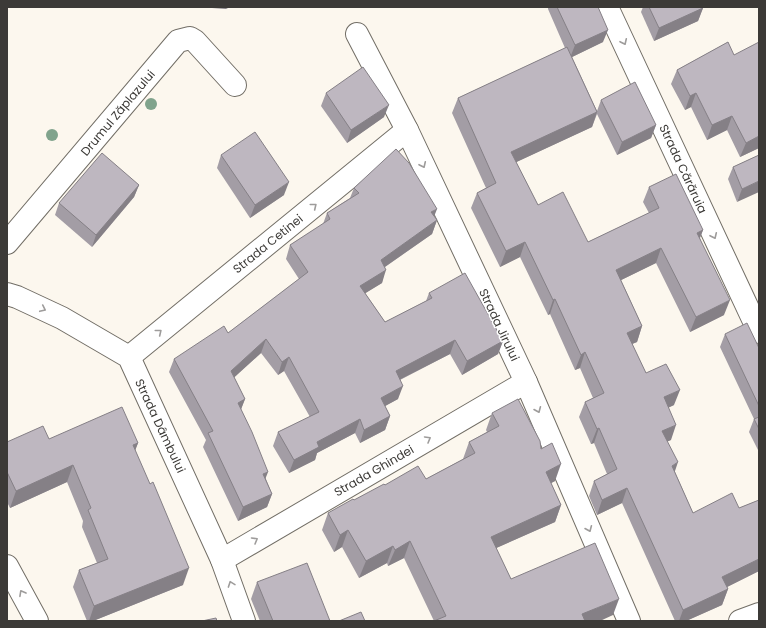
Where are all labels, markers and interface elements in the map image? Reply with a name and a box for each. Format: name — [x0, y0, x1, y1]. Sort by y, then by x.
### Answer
one-way arrow — [619, 38, 627, 46]
street label: Drumul Zăplazului — [77, 66, 159, 159]
street label: Strada Cărăruia — [655, 121, 712, 216]
one-way arrow — [418, 161, 426, 169]
one-way arrow — [309, 204, 316, 211]
street label: Strada Cetinei — [229, 210, 306, 277]
one-way arrow — [709, 232, 717, 239]
street label: Strada Jirului — [475, 286, 524, 364]
one-way arrow — [39, 304, 46, 312]
one-way arrow — [154, 330, 161, 337]
street label: Strada Dâmbului — [131, 376, 190, 476]
one-way arrow — [533, 406, 541, 413]
one-way arrow — [424, 437, 431, 444]
street label: Strada Ghindei — [331, 441, 417, 500]
one-way arrow — [585, 526, 593, 533]
one-way arrow — [251, 538, 258, 545]
one-way arrow — [227, 581, 235, 588]
one-way arrow — [20, 590, 27, 597]

